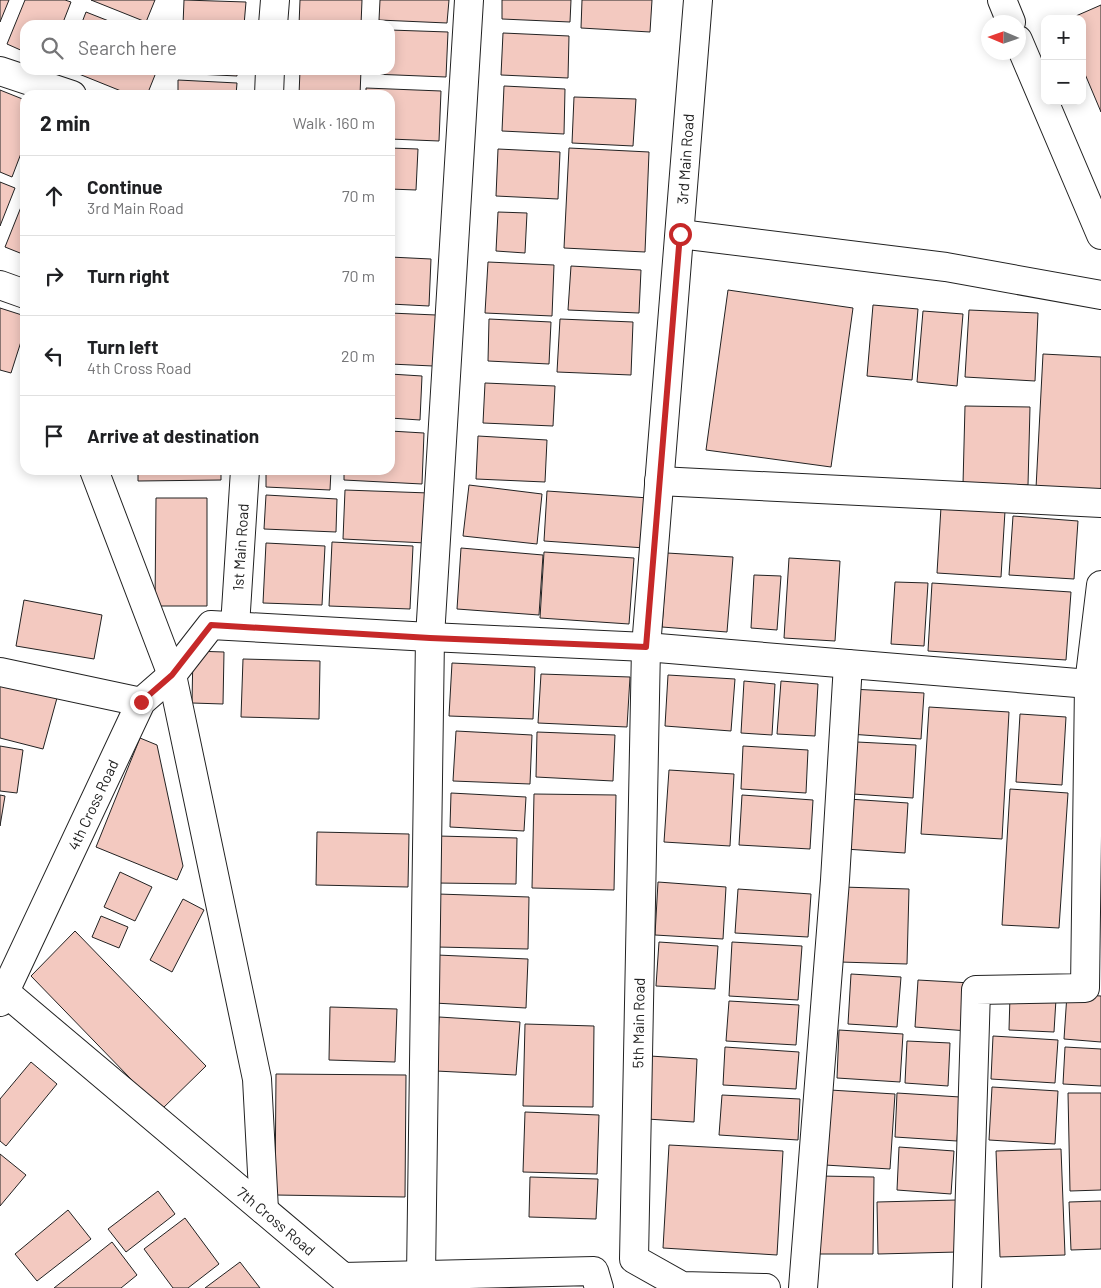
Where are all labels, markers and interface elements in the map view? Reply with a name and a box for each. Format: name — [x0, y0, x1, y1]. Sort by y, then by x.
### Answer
north arrow — [981, 15, 1026, 60]
map controls — [1041, 15, 1086, 105]
button: + — [1041, 15, 1086, 60]
search box — [20, 20, 395, 75]
icon: search — [38, 34, 66, 62]
text: Search here — [78, 36, 177, 59]
button: − — [1041, 60, 1086, 105]
text: 2 min — [40, 110, 90, 135]
text: Walk · 160 m — [293, 113, 375, 132]
street label: 3rd Main Road — [673, 113, 697, 205]
text: Continue — [87, 175, 163, 198]
icon: ahead — [40, 182, 68, 210]
text: 70 m — [342, 186, 375, 205]
text: 3rd Main Road — [87, 198, 184, 217]
route start — [669, 223, 692, 246]
icon: right — [40, 262, 68, 290]
text: Turn right — [87, 264, 169, 287]
text: 70 m — [342, 266, 375, 285]
text: Turn left — [87, 335, 158, 358]
icon: left — [40, 342, 68, 370]
text: 20 m — [341, 346, 375, 365]
text: 4th Cross Road — [87, 358, 191, 377]
icon: arrive — [40, 422, 68, 450]
text: Arrive at destination — [87, 424, 259, 447]
street label: 1st Main Road — [228, 503, 252, 591]
route end — [130, 691, 153, 714]
street label: 4th Cross Road — [64, 757, 122, 853]
street label: 5th Main Road — [628, 977, 648, 1069]
street label: 7th Cross Road — [234, 1183, 319, 1259]

